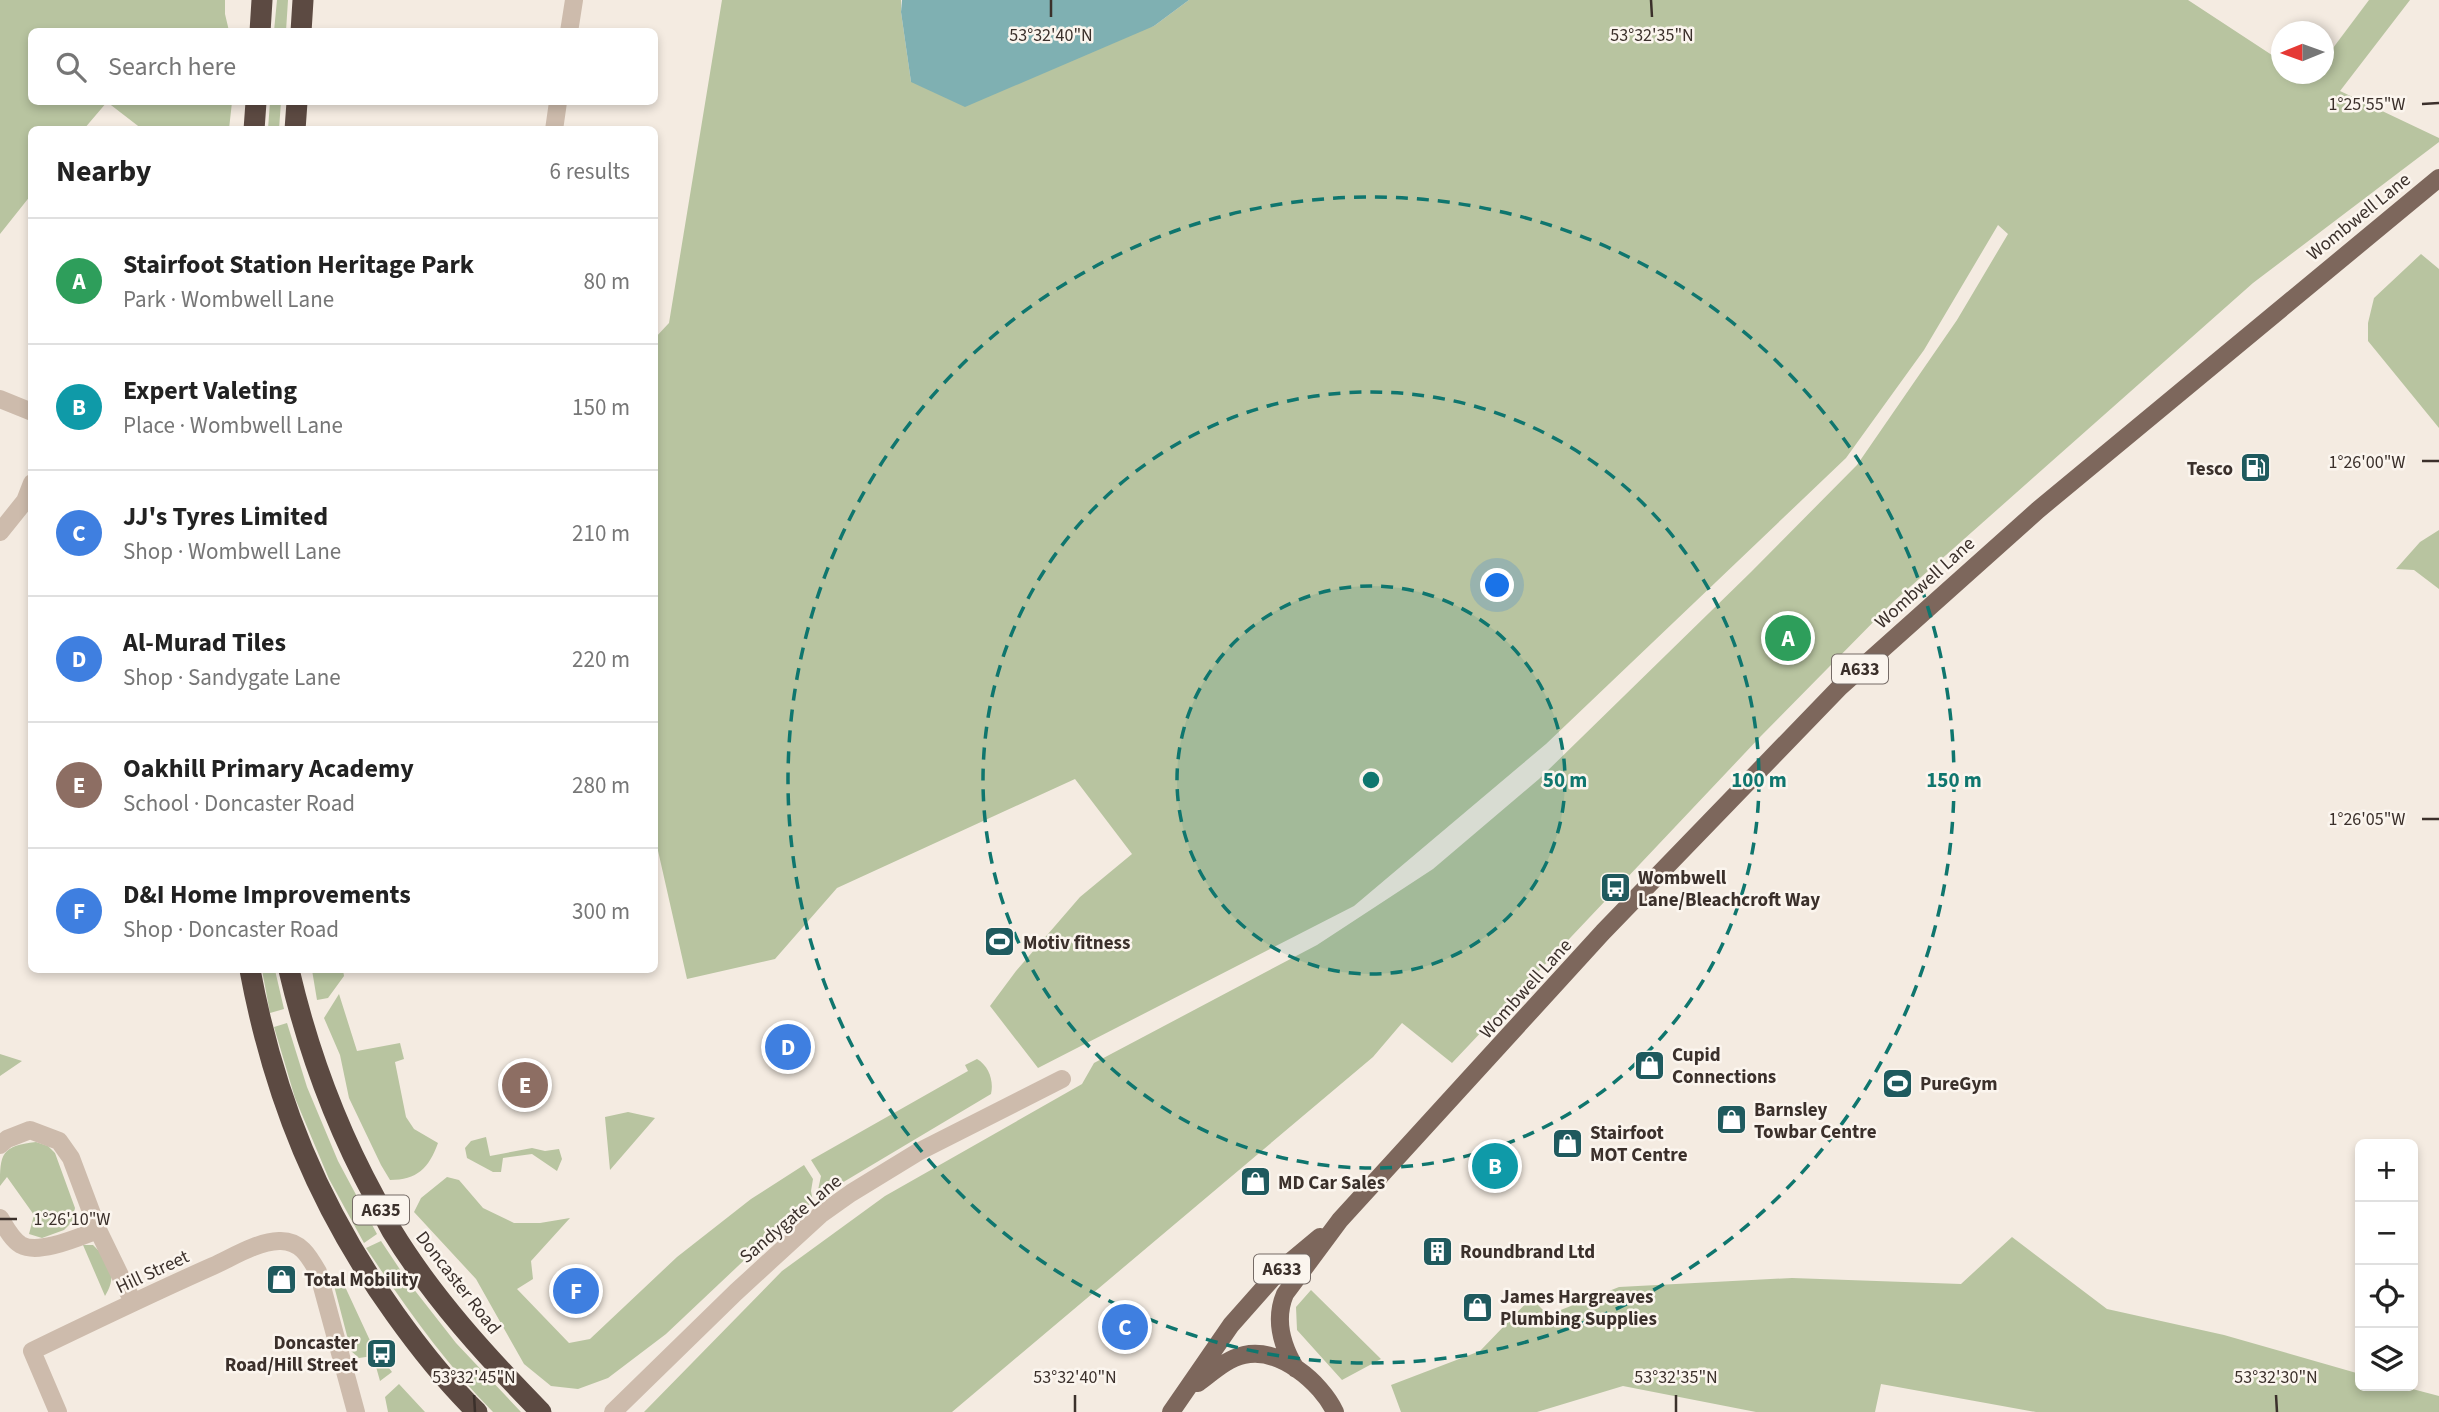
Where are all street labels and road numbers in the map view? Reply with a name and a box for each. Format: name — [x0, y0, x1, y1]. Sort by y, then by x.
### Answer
street label: Wombwell Lane — [2301, 167, 2417, 267]
street label: Wombwell Lane — [1869, 531, 1981, 635]
road number: A633 — [1832, 654, 1888, 684]
street label: Wombwell Lane — [1474, 933, 1578, 1045]
street label: Sandygate Lane — [734, 1168, 848, 1270]
road number: A635 — [353, 1196, 409, 1224]
street label: Doncaster Road — [409, 1225, 507, 1340]
street label: Hill Street — [112, 1243, 194, 1301]
road number: A633 — [1254, 1254, 1310, 1284]

